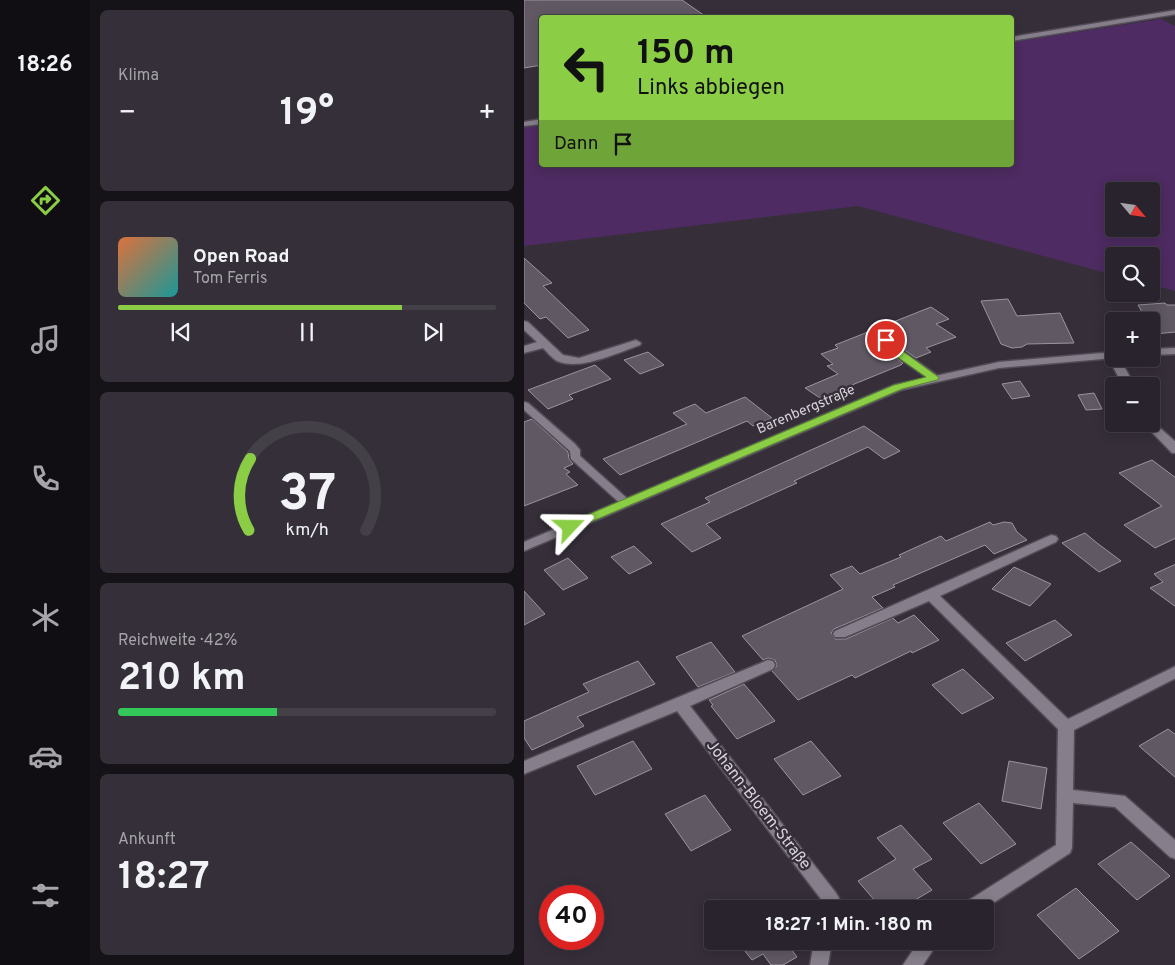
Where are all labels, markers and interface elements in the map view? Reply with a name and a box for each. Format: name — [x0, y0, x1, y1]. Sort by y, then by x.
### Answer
text: 150 m — [637, 32, 735, 76]
icon: left — [554, 35, 619, 100]
text: 18:26 — [18, 52, 72, 79]
text: Klima — [118, 66, 159, 86]
text: Links abbiegen — [637, 75, 785, 102]
text: 19° — [280, 90, 334, 139]
text: − — [118, 96, 136, 132]
text: + — [478, 96, 496, 132]
icon: arrive — [609, 130, 637, 158]
text: Dann — [554, 132, 599, 156]
north arrow — [1105, 182, 1160, 238]
map controls — [1105, 182, 1160, 432]
icon: directions — [28, 183, 63, 218]
text: Open Road — [193, 245, 289, 269]
button: search — [1105, 247, 1160, 302]
text: Tom Ferris — [193, 269, 267, 289]
button: + — [1105, 312, 1160, 367]
icon: previous — [167, 318, 195, 346]
icon: pause — [293, 318, 321, 346]
icon: next — [419, 318, 447, 346]
pin — [865, 319, 907, 361]
icon: music — [28, 322, 63, 357]
icon: arrive — [872, 326, 900, 354]
button: − — [1105, 377, 1160, 432]
street label: Barenbergstraße — [754, 382, 858, 438]
icon: phone — [28, 461, 63, 496]
text: 37 — [278, 463, 336, 529]
position arrow — [543, 500, 595, 552]
text: km/h — [285, 519, 329, 542]
icon: climate — [28, 600, 63, 635]
text: Reichweite · 42% — [118, 631, 237, 651]
text: 210 km — [118, 655, 246, 704]
street label: Johann-Bloem-Straße — [701, 736, 815, 874]
icon: car — [28, 739, 63, 774]
text: Ankunft — [118, 830, 176, 850]
text: 18:27 — [118, 854, 210, 903]
icon: filters — [28, 878, 63, 913]
speed limit sign: 40 — [539, 885, 604, 950]
text: 18:27 · 1 Min. · 180 m — [765, 913, 933, 937]

